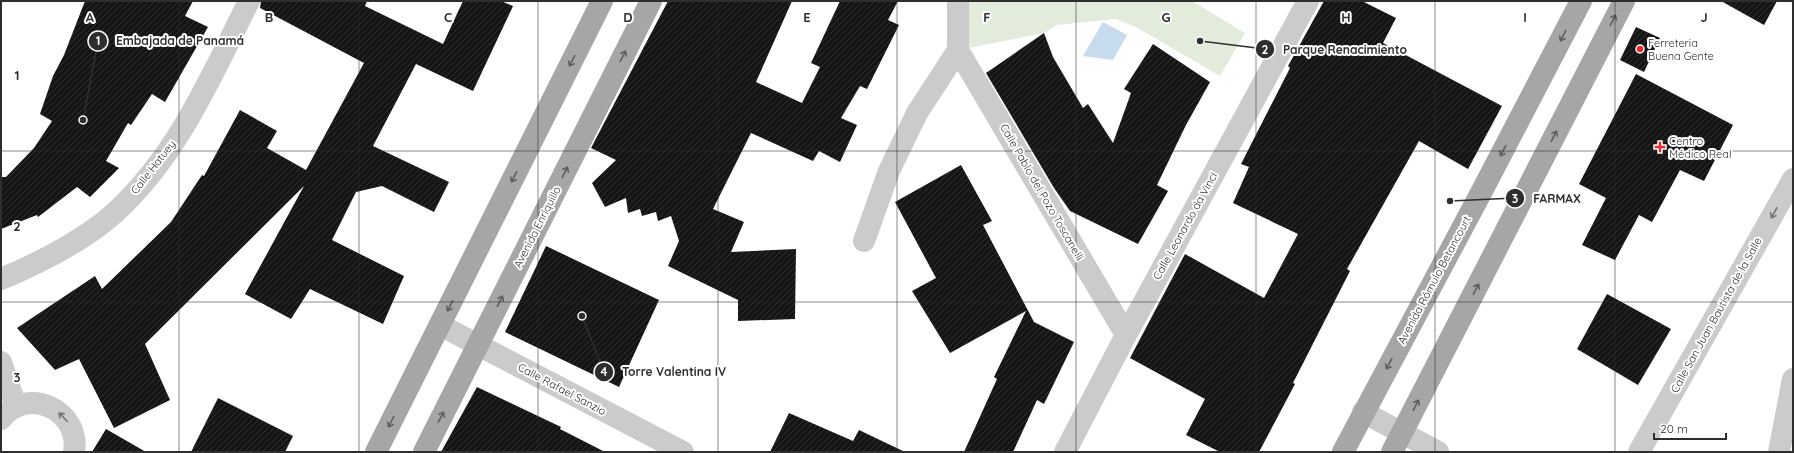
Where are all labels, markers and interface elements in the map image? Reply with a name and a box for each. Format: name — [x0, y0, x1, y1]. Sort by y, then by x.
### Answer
text: A — [86, 9, 95, 25]
text: B — [265, 9, 273, 25]
text: C — [444, 9, 452, 25]
text: D — [623, 9, 633, 25]
text: E — [803, 9, 811, 25]
text: F — [983, 9, 991, 25]
text: G — [1161, 9, 1171, 25]
text: H — [1341, 9, 1351, 25]
text: I — [1523, 9, 1527, 25]
text: J — [1700, 9, 1708, 25]
one-way arrow — [1610, 15, 1618, 27]
callout: Embajada de Panamá — [88, 29, 252, 53]
one-way arrow — [1559, 29, 1566, 41]
text: 1 — [96, 33, 100, 48]
text: Embajada de Panamá — [116, 33, 244, 48]
place label: Ferreteria Buena Gente — [1648, 36, 1714, 63]
callout: Parque Renacimiento — [1255, 37, 1415, 61]
text: 2 — [1262, 42, 1269, 57]
text: Parque Renacimiento — [1283, 42, 1408, 57]
marker: Ferreteria Buena Gente — [1635, 44, 1645, 54]
one-way arrow — [620, 51, 627, 63]
one-way arrow — [568, 55, 576, 67]
text: 1 — [14, 67, 20, 83]
street label: Calle Pablo del Pozo Toscanelli — [997, 121, 1087, 263]
one-way arrow — [1551, 130, 1558, 142]
place label: Centro Médico Real — [1669, 134, 1731, 161]
street label: Calle Hatuey — [127, 137, 179, 197]
marker: Centro Médico Real — [1654, 141, 1666, 153]
one-way arrow — [1499, 145, 1506, 157]
one-way arrow — [561, 167, 569, 179]
street label: Calle Leonardo da Vinci — [1150, 170, 1220, 282]
one-way arrow — [510, 171, 517, 183]
street label: Avenida Enriquillo — [510, 183, 564, 270]
callout: FARMAX — [1505, 186, 1589, 210]
text: 3 — [1512, 191, 1518, 206]
text: FARMAX — [1533, 191, 1581, 206]
one-way arrow — [1769, 207, 1777, 219]
street label: Avenida Rómulo Betancourt — [1394, 213, 1474, 346]
text: 2 — [13, 218, 21, 234]
street label: Calle San Juan Bautista de la Salle — [1667, 235, 1765, 395]
one-way arrow — [1472, 283, 1480, 295]
one-way arrow — [497, 295, 504, 307]
one-way arrow — [445, 300, 453, 312]
one-way arrow — [1385, 358, 1392, 370]
street label: Calle Rafael Sanzio — [515, 360, 609, 418]
callout: Torre Valentina IV — [594, 360, 734, 384]
text: 4 — [600, 364, 608, 379]
text: Torre Valentina IV — [622, 364, 726, 379]
text: 3 — [14, 369, 21, 385]
one-way arrow — [1413, 399, 1421, 411]
one-way arrow — [438, 411, 446, 423]
one-way arrow — [58, 412, 68, 422]
scale bar — [1654, 415, 1726, 441]
one-way arrow — [387, 416, 394, 428]
text: 20 m — [1660, 421, 1688, 436]

